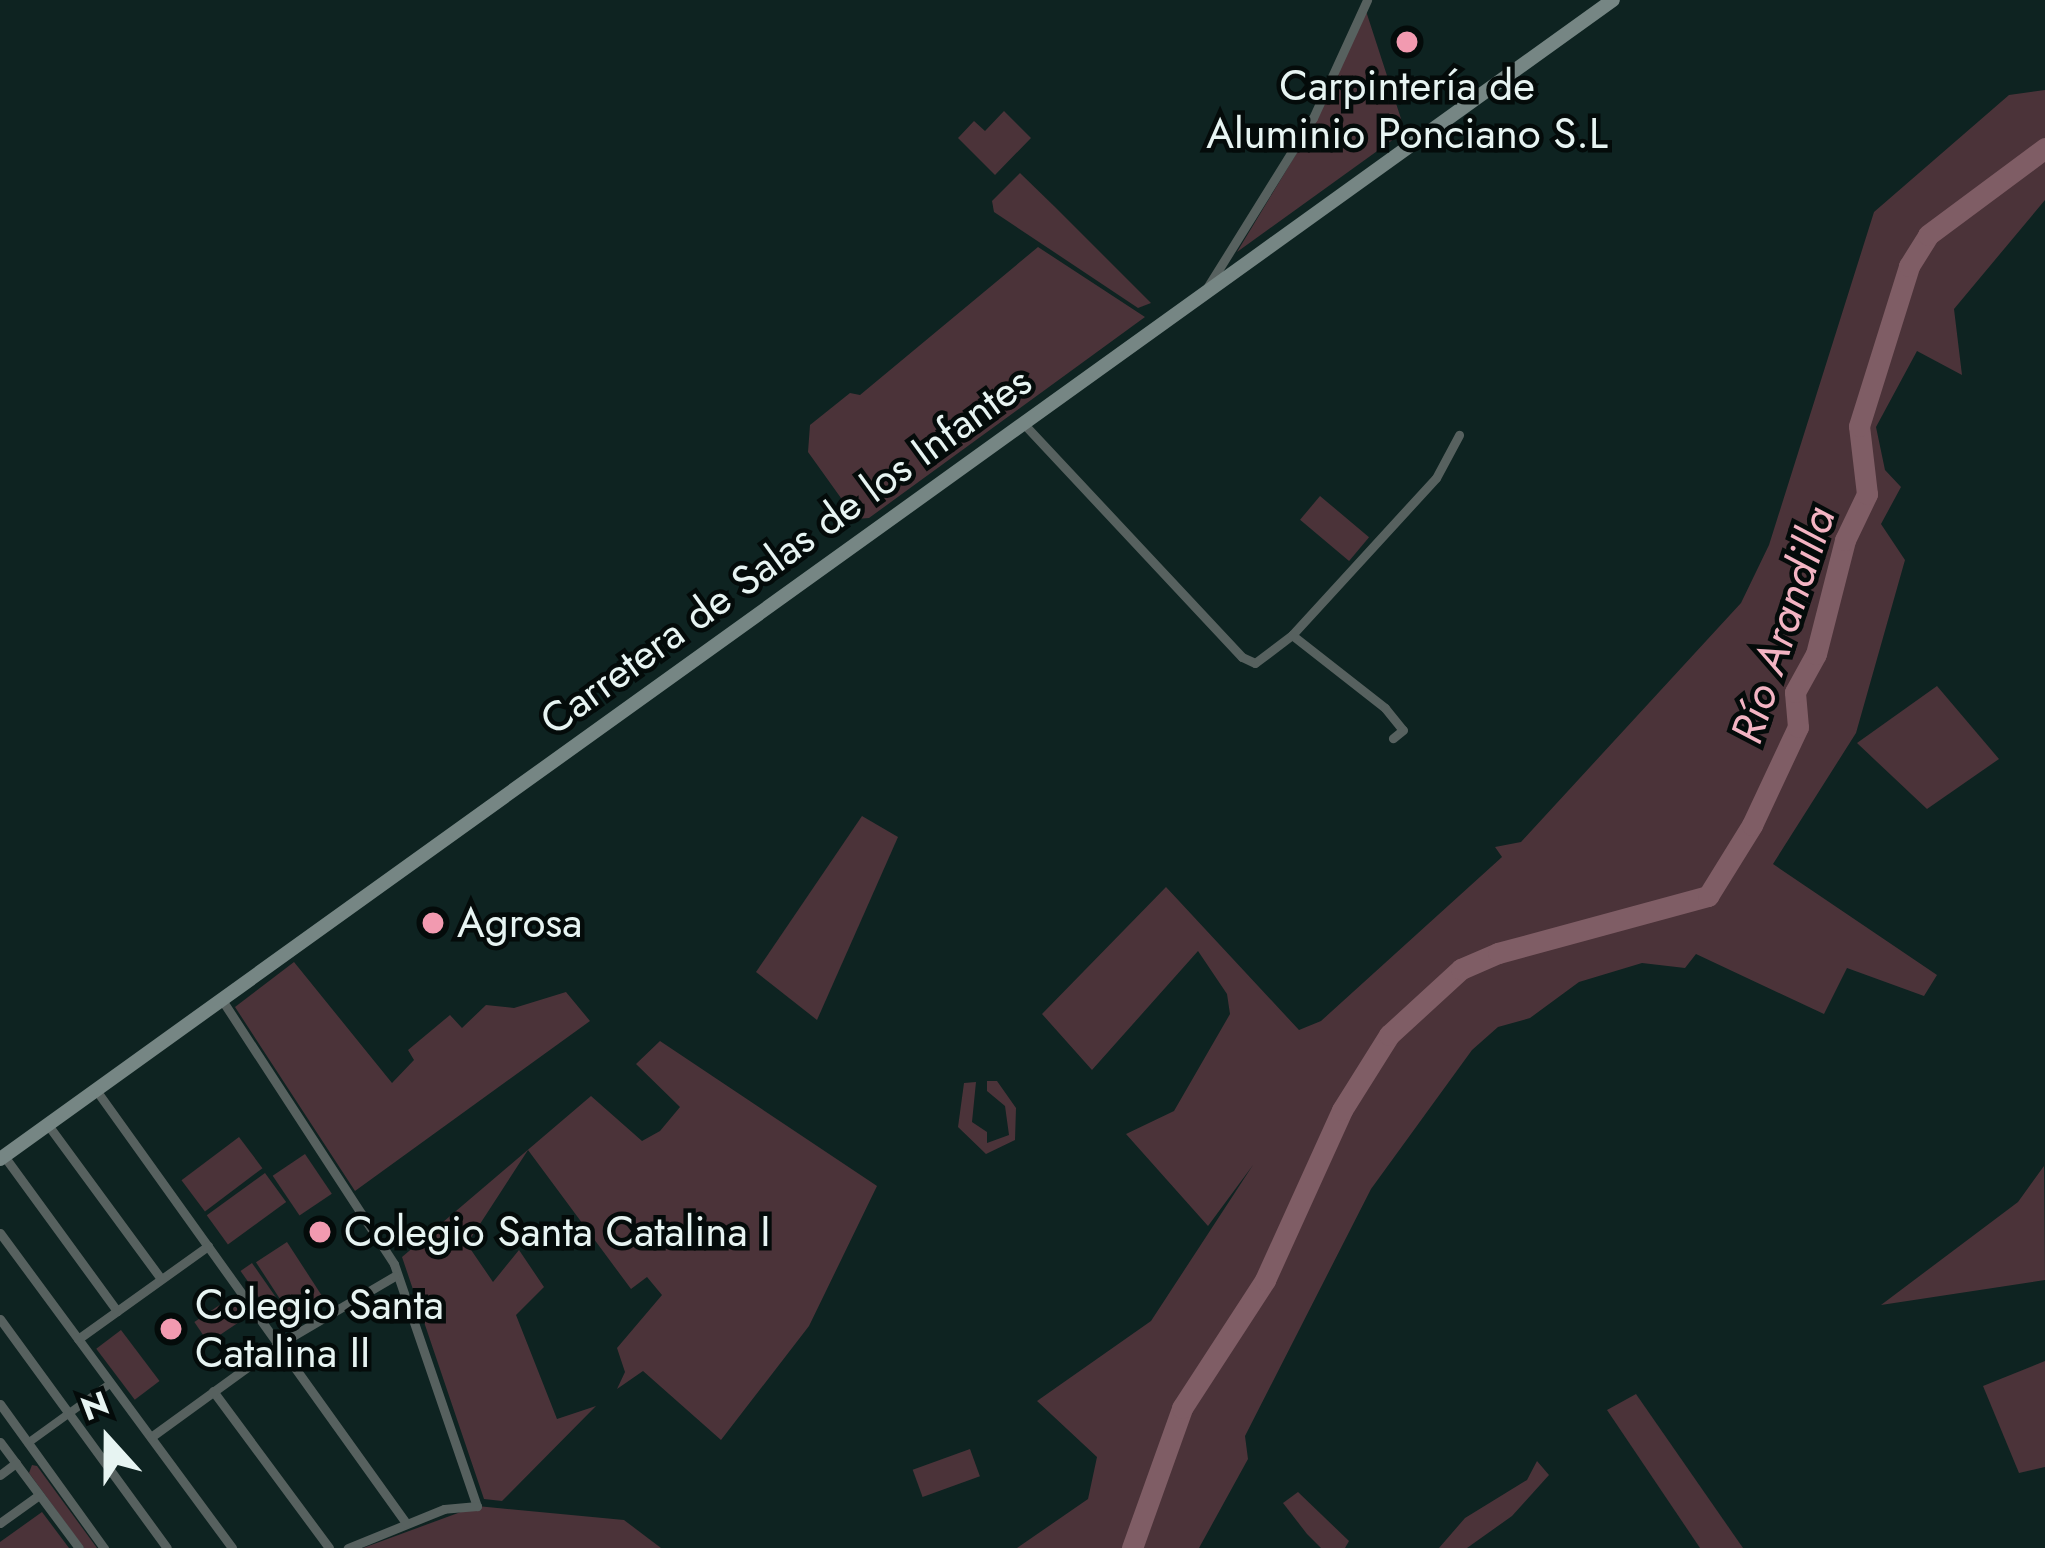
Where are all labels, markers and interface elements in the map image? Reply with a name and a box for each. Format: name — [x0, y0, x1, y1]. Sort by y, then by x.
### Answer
marker: Carpintería de Aluminio Ponciano S.L — [1394, 29, 1420, 55]
place label: Carpintería de Aluminio Ponciano S.L — [1206, 61, 1608, 160]
street label: Carretera de Salas de los Infantes — [531, 356, 1041, 746]
water label: Río Arandilla — [1719, 500, 1847, 750]
place label: Agrosa — [457, 898, 582, 948]
marker: Agrosa — [420, 910, 446, 936]
place label: Colegio Santa Catalina I — [344, 1207, 771, 1257]
marker: Colegio Santa Catalina I — [307, 1219, 333, 1245]
place label: Colegio Santa Catalina II — [195, 1280, 444, 1378]
marker: Colegio Santa Catalina II — [158, 1316, 184, 1342]
text: N — [74, 1379, 116, 1433]
north arrow — [48, 1380, 168, 1500]

